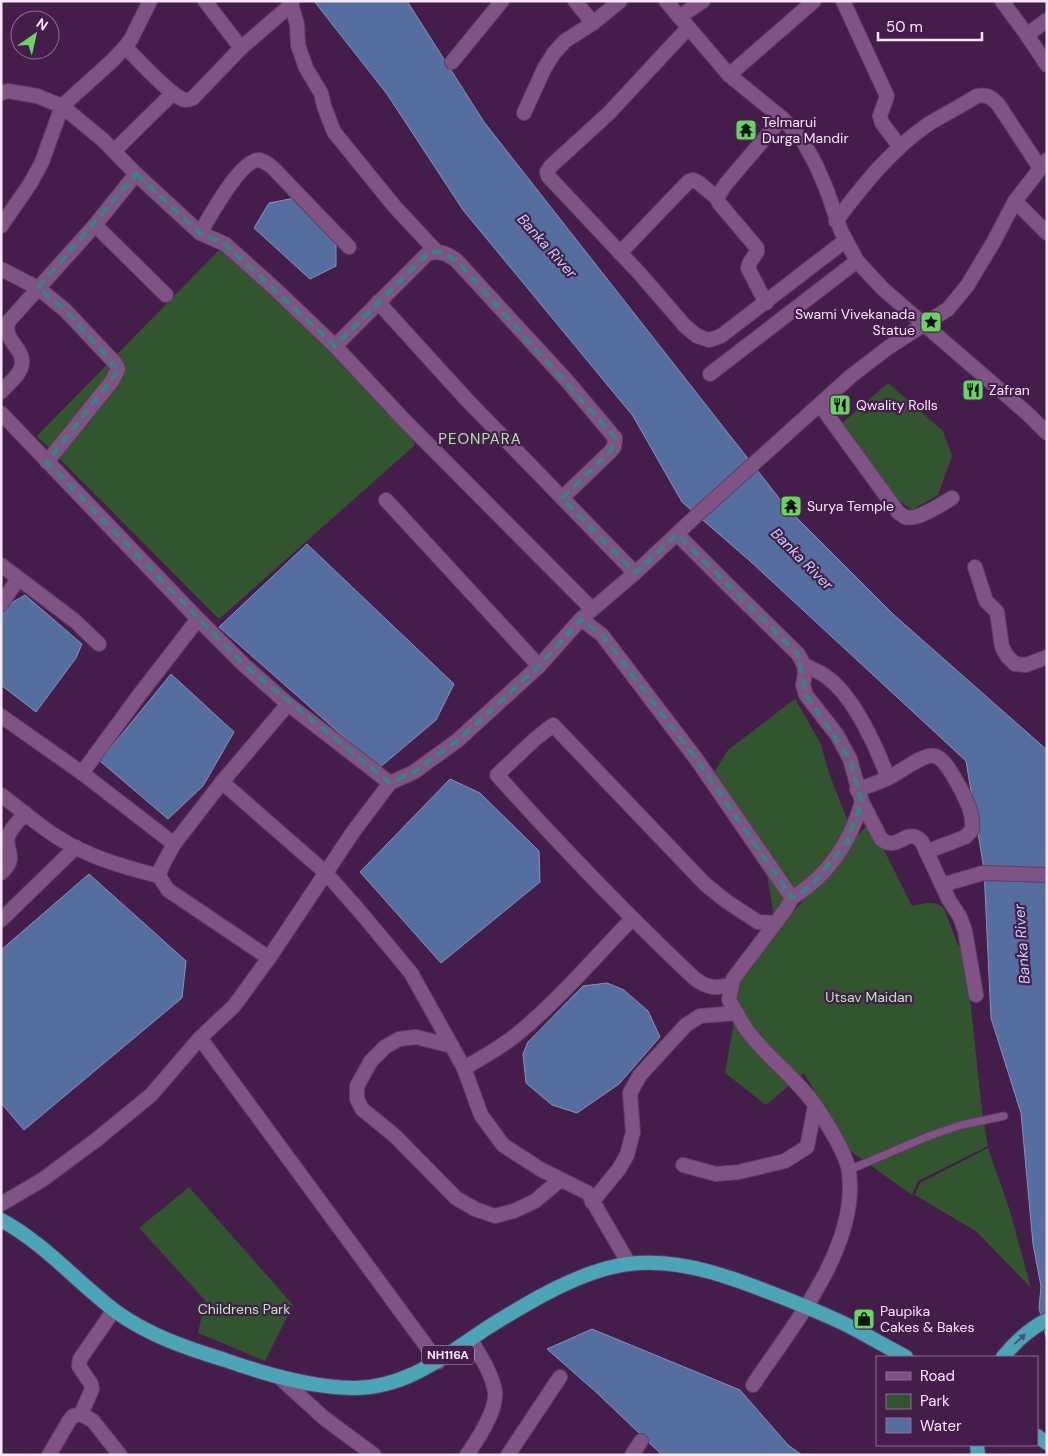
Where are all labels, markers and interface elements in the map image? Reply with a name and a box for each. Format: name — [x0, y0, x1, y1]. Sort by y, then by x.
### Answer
north arrow — [10, 10, 60, 60]
scale bar — [878, 10, 982, 42]
text: N — [33, 14, 52, 35]
text: 50 m — [886, 17, 923, 37]
place label: Telmarui Durga Mandir — [762, 113, 849, 147]
temple icon: Telmarui Durga Mandir — [734, 118, 758, 142]
water label: Banka River — [513, 209, 582, 283]
place label: Swami Vivekanada Statue — [795, 305, 915, 339]
place icon: Swami Vivekanada Statue — [919, 310, 943, 334]
restaurant icon: Zafran — [961, 378, 985, 402]
place label: Zafran — [989, 381, 1030, 399]
restaurant icon: Qwality Rolls — [828, 393, 852, 417]
place label: Qwality Rolls — [856, 396, 938, 414]
district label: PEONPARA — [438, 429, 522, 449]
temple icon: Surya Temple — [779, 494, 803, 518]
place label: Surya Temple — [807, 497, 894, 515]
water label: Banka River — [767, 524, 838, 595]
water label: Banka River — [1009, 903, 1035, 985]
park label: Utsav Maidan — [825, 988, 913, 1006]
park label: Childrens Park — [198, 1300, 290, 1318]
place label: Paupika Cakes & Bakes — [880, 1302, 975, 1336]
shop icon: Paupika Cakes & Bakes — [852, 1307, 876, 1331]
one-way arrow — [1013, 1333, 1025, 1345]
road number: NH116A — [422, 1346, 474, 1364]
legend — [876, 1356, 1038, 1446]
text: Road — [920, 1366, 955, 1386]
text: Park — [920, 1391, 950, 1411]
text: Water — [920, 1416, 962, 1436]

